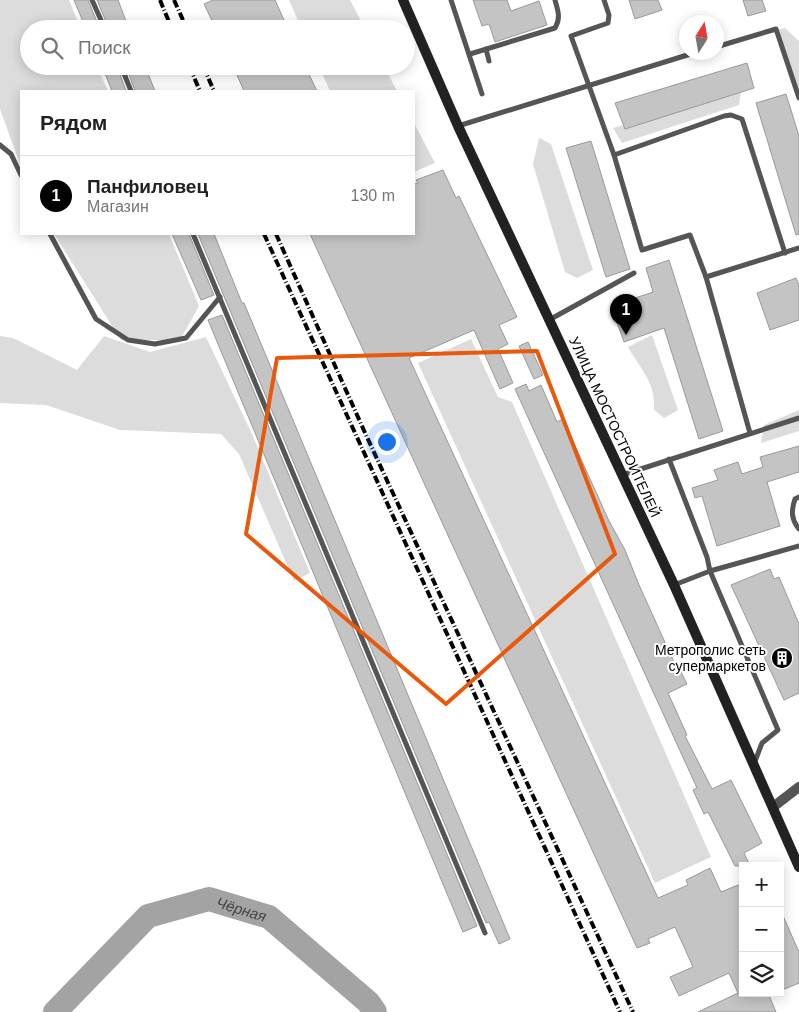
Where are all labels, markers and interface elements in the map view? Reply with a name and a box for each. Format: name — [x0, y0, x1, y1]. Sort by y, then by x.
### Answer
north arrow — [679, 15, 724, 60]
search box — [20, 20, 415, 75]
icon: search — [38, 34, 66, 62]
text: Поиск — [78, 37, 131, 58]
text: Рядом — [40, 111, 107, 134]
text: Панфиловец — [87, 176, 208, 197]
text: 1 — [52, 187, 60, 204]
text: 130 m — [351, 187, 395, 204]
text: Магазин — [87, 198, 149, 215]
pin: 1 — [610, 294, 642, 335]
street label: УЛИЦА МОСТОСТРОИТЕЛЕЙ — [566, 334, 665, 520]
your location — [374, 429, 400, 455]
place label: Метрополис cеть супермаркетов — [655, 642, 766, 674]
building icon: Метрополис cеть супермаркетов — [770, 646, 794, 670]
map controls — [739, 862, 784, 997]
button: + — [739, 862, 784, 907]
water label: Чёрная — [215, 893, 269, 924]
button: − — [739, 907, 784, 952]
button: layers — [739, 952, 784, 997]

